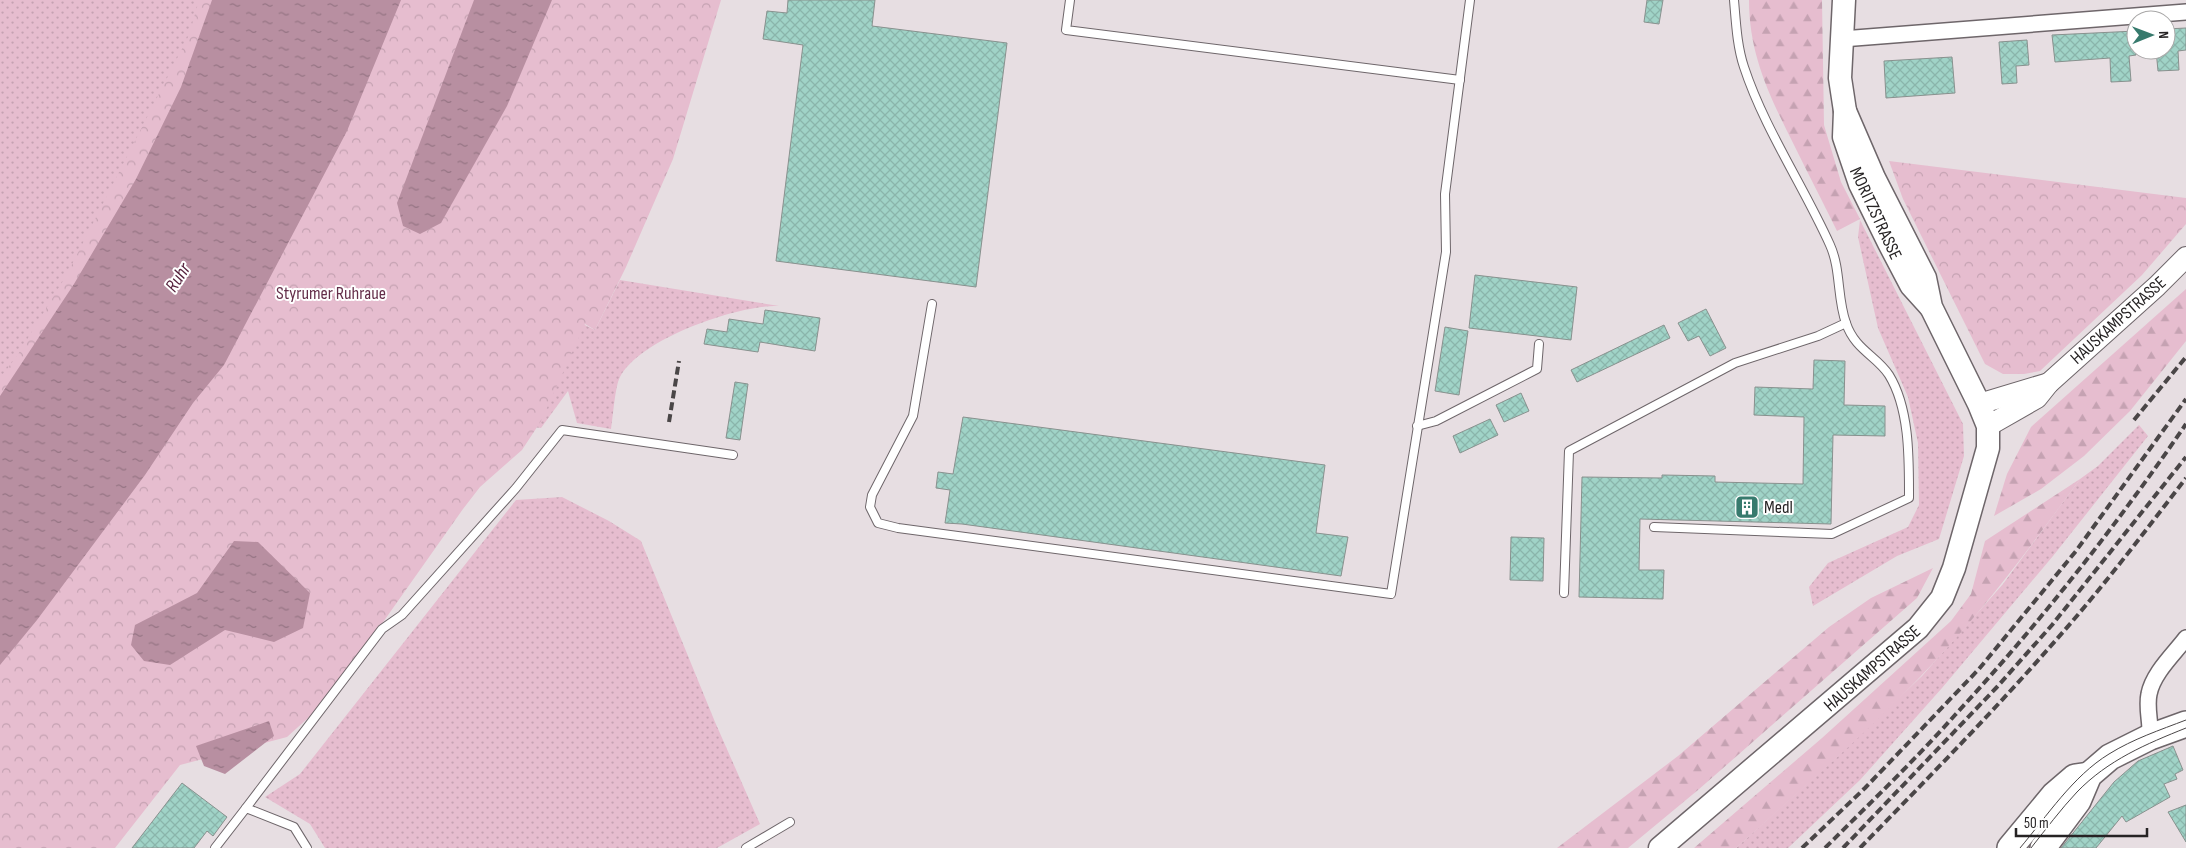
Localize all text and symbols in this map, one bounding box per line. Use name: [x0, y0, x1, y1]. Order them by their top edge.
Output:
north arrow: [2126, 10, 2176, 60]
text: N: [2155, 31, 2172, 39]
street label: MORITZSTRASSE: [1845, 164, 1906, 263]
water label: Ruhr: [161, 259, 196, 297]
street label: HAUSKAMPSTRASSE: [2066, 272, 2170, 369]
park label: Styrumer Ruhraue: [276, 283, 386, 304]
building icon: Medl: [1734, 494, 1760, 520]
place label: Medl: [1764, 497, 1793, 518]
street label: HAUSKAMPSTRASSE: [1820, 621, 1925, 716]
scale bar: [2016, 806, 2147, 838]
text: 50 m: [2024, 814, 2049, 833]

